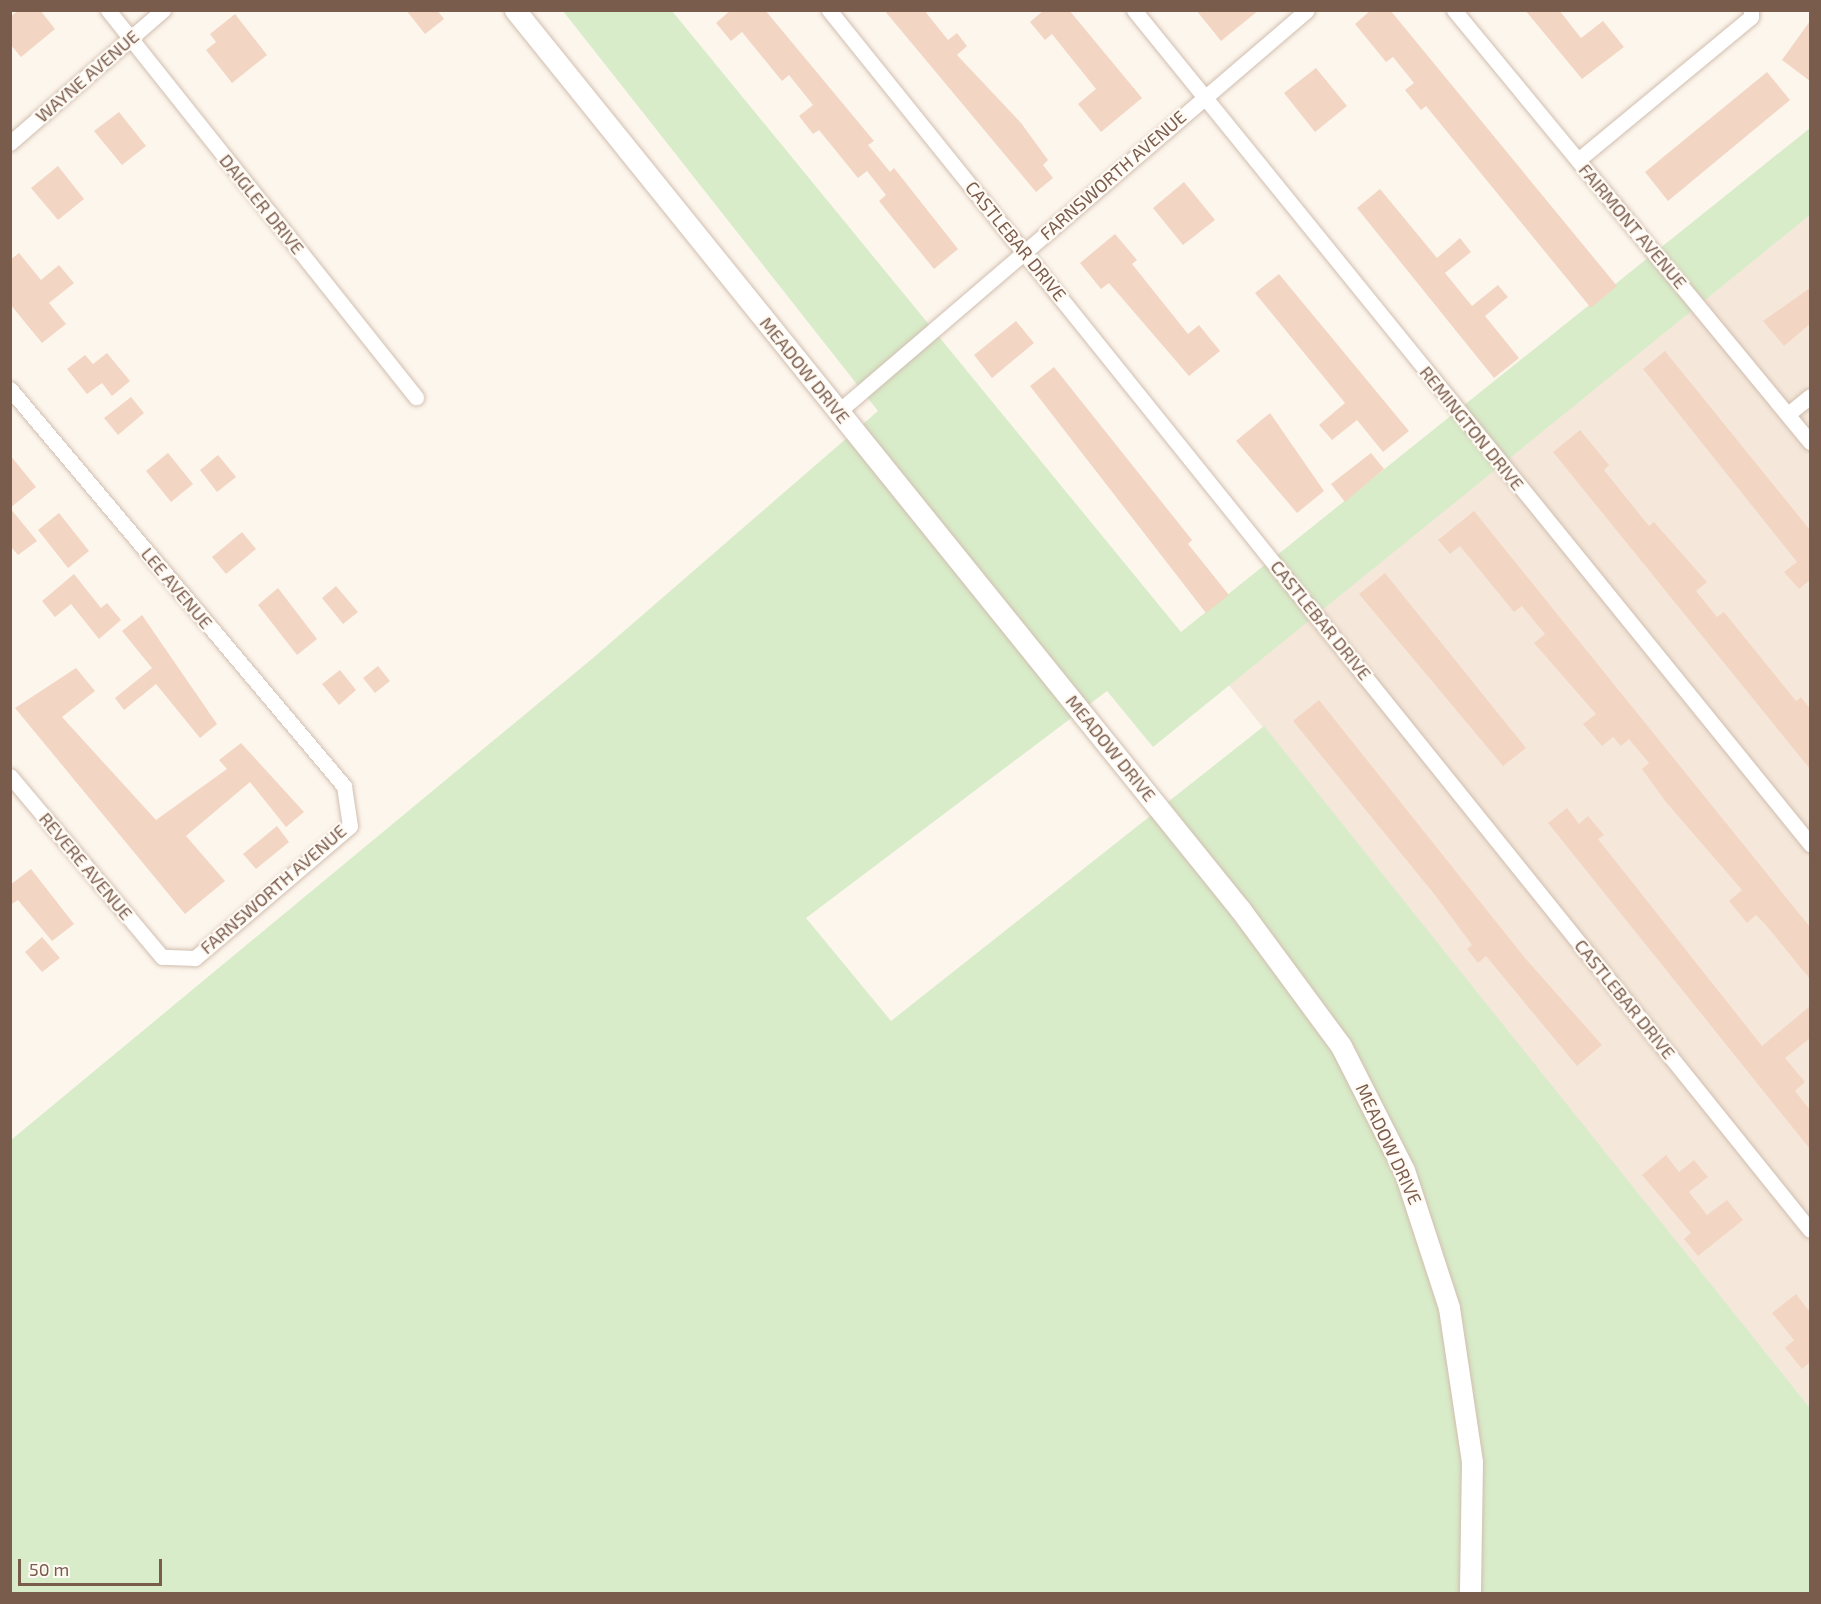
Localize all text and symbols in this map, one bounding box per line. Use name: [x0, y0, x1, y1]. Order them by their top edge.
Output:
street label: WAYNE AVENUE: [31, 25, 143, 127]
street label: FARNSWORTH AVENUE: [1035, 106, 1191, 244]
street label: DAIGLER DRIVE: [215, 150, 309, 258]
street label: FAIRMONT AVENUE: [1574, 159, 1692, 293]
street label: CASTLEBAR DRIVE: [961, 177, 1071, 305]
street label: MEADOW DRIVE: [755, 312, 855, 428]
street label: REMINGTON DRIVE: [1415, 362, 1529, 494]
street label: LEE AVENUE: [137, 543, 217, 633]
street label: CASTLEBAR DRIVE: [1266, 556, 1376, 684]
street label: MEADOW DRIVE: [1061, 690, 1161, 806]
street label: REVERE AVENUE: [35, 808, 137, 924]
street label: FARNSWORTH AVENUE: [195, 820, 351, 958]
street label: CASTLEBAR DRIVE: [1570, 935, 1680, 1063]
street label: MEADOW DRIVE: [1352, 1080, 1426, 1208]
scale bar: [21, 1547, 165, 1585]
text: 50 m: [29, 1558, 69, 1580]

